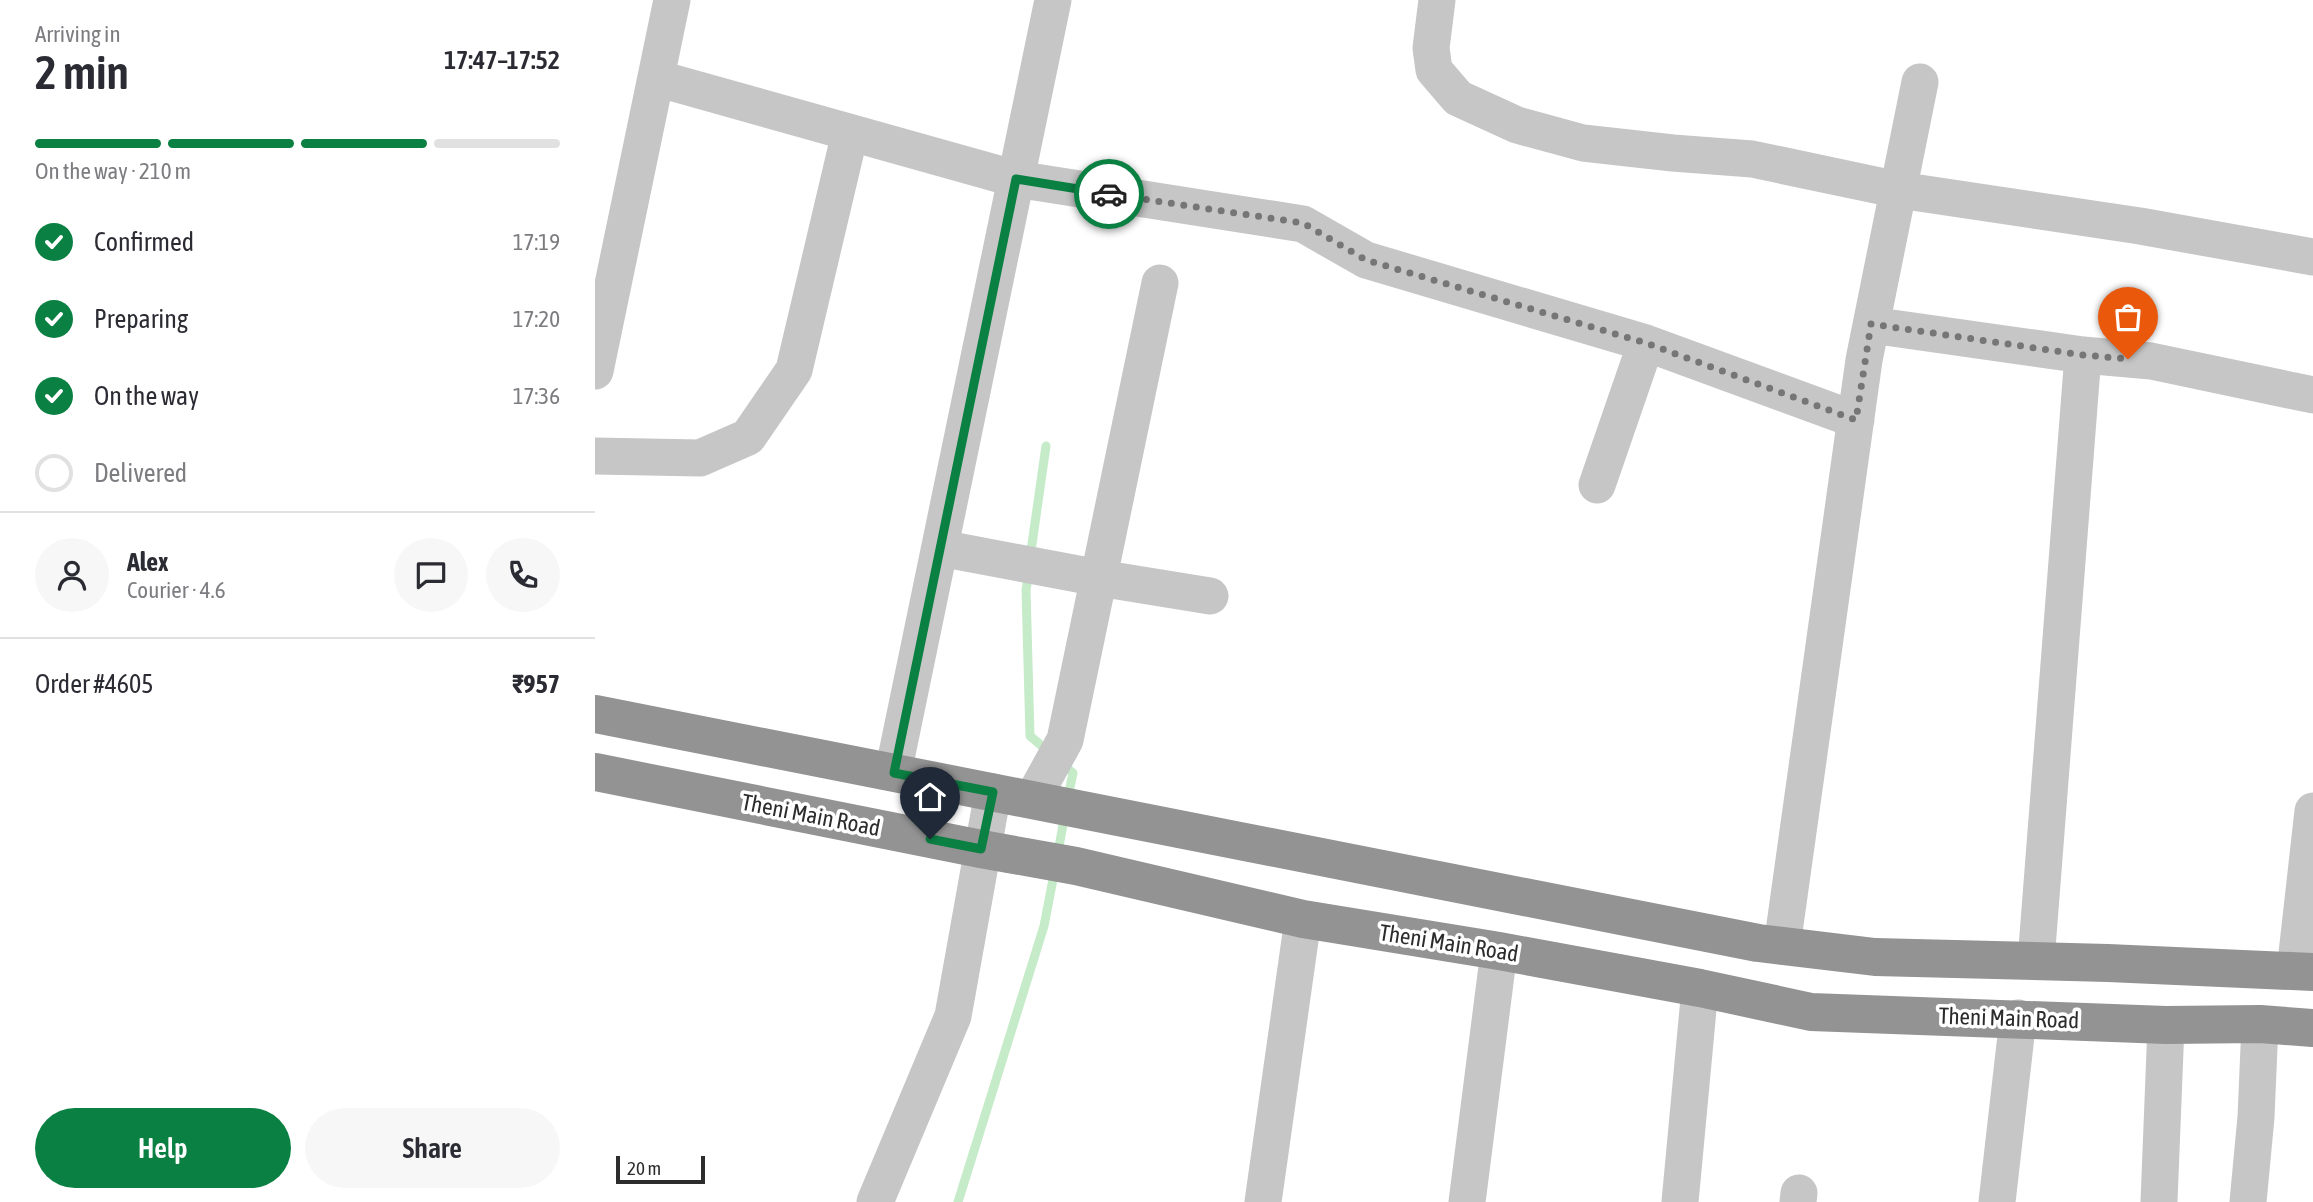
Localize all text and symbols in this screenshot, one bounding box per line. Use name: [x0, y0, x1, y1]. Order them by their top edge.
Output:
text: Arriving in: [35, 21, 121, 47]
text: 17:47–17:52: [444, 45, 560, 75]
text: 2 min: [35, 46, 129, 99]
text: On the way · 210 m: [35, 158, 191, 184]
courier: [1074, 159, 1144, 229]
icon: car: [1090, 175, 1128, 213]
icon: check: [35, 223, 73, 261]
text: Confirmed: [94, 227, 194, 257]
text: 17:19: [513, 229, 560, 255]
pin: [2098, 287, 2158, 359]
icon: bag: [2109, 298, 2147, 336]
icon: check: [35, 300, 73, 338]
text: Preparing: [94, 304, 188, 334]
text: 17:20: [513, 306, 560, 332]
icon: check: [35, 377, 73, 415]
text: On the way: [94, 381, 199, 411]
text: 17:36: [513, 383, 560, 409]
text: Delivered: [94, 458, 187, 488]
button: person: [35, 538, 109, 612]
button: chat: [394, 538, 468, 612]
button: phone: [486, 538, 560, 612]
text: Alex: [127, 547, 168, 577]
text: Courier · 4.6: [127, 577, 226, 603]
text: Order #4605: [35, 669, 154, 699]
text: ₹957: [512, 669, 560, 699]
pin: [900, 767, 960, 839]
icon: home: [911, 778, 949, 816]
street label: Theni Main Road: [740, 789, 882, 841]
street label: Theni Main Road: [1378, 919, 1520, 967]
street label: Theni Main Road: [1938, 1003, 2080, 1033]
button: Help: [35, 1108, 291, 1188]
button: Share: [305, 1108, 560, 1188]
scale bar: [616, 1153, 705, 1185]
text: 20 m: [627, 1157, 661, 1179]

